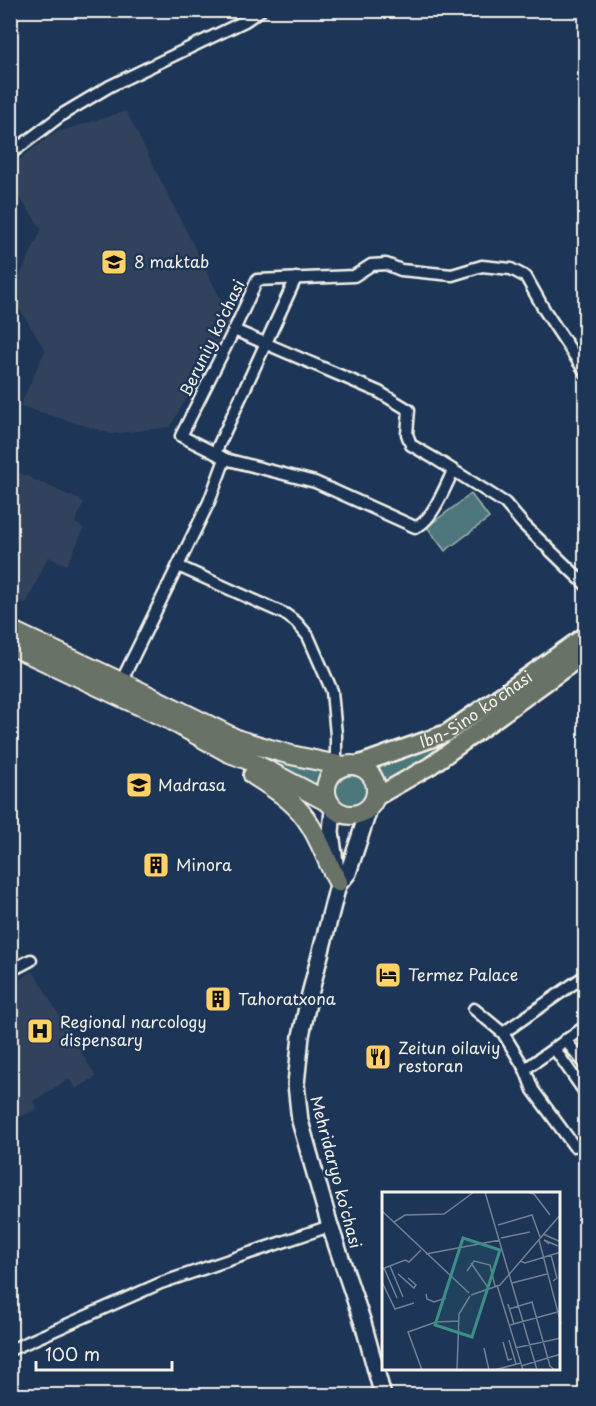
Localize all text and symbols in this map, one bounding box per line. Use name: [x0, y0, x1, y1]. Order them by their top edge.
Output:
school or university icon: 8 maktab: [99, 247, 129, 277]
place label: 8 maktab: [134, 249, 209, 273]
street label: Beruniy ko'chasi: [172, 275, 250, 400]
street label: Ibn-Sino ko'chasi: [416, 664, 537, 753]
school or university icon: Madrasa: [124, 770, 154, 800]
place label: Madrasa: [158, 772, 226, 796]
building icon: Minora: [141, 850, 171, 880]
place label: Minora: [176, 852, 232, 876]
hotel icon: Termez Palace: [373, 960, 403, 990]
place label: Termez Palace: [408, 962, 518, 986]
building icon: Tahoratxona: [203, 984, 233, 1014]
place label: Tahoratxona: [238, 986, 336, 1010]
place label: Regional narcology dispensary: [60, 1009, 206, 1051]
hospital icon: Regional narcology dispensary: [25, 1016, 55, 1046]
place label: Zeitun oilaviy restoran: [398, 1035, 500, 1077]
restaurant icon: Zeitun oilaviy restoran: [363, 1042, 393, 1072]
street label: Мehridaryo ko'chasi: [305, 1093, 369, 1251]
inset map: [382, 1192, 560, 1370]
scale bar: [36, 1334, 172, 1372]
text: 100 m: [45, 1340, 100, 1367]

